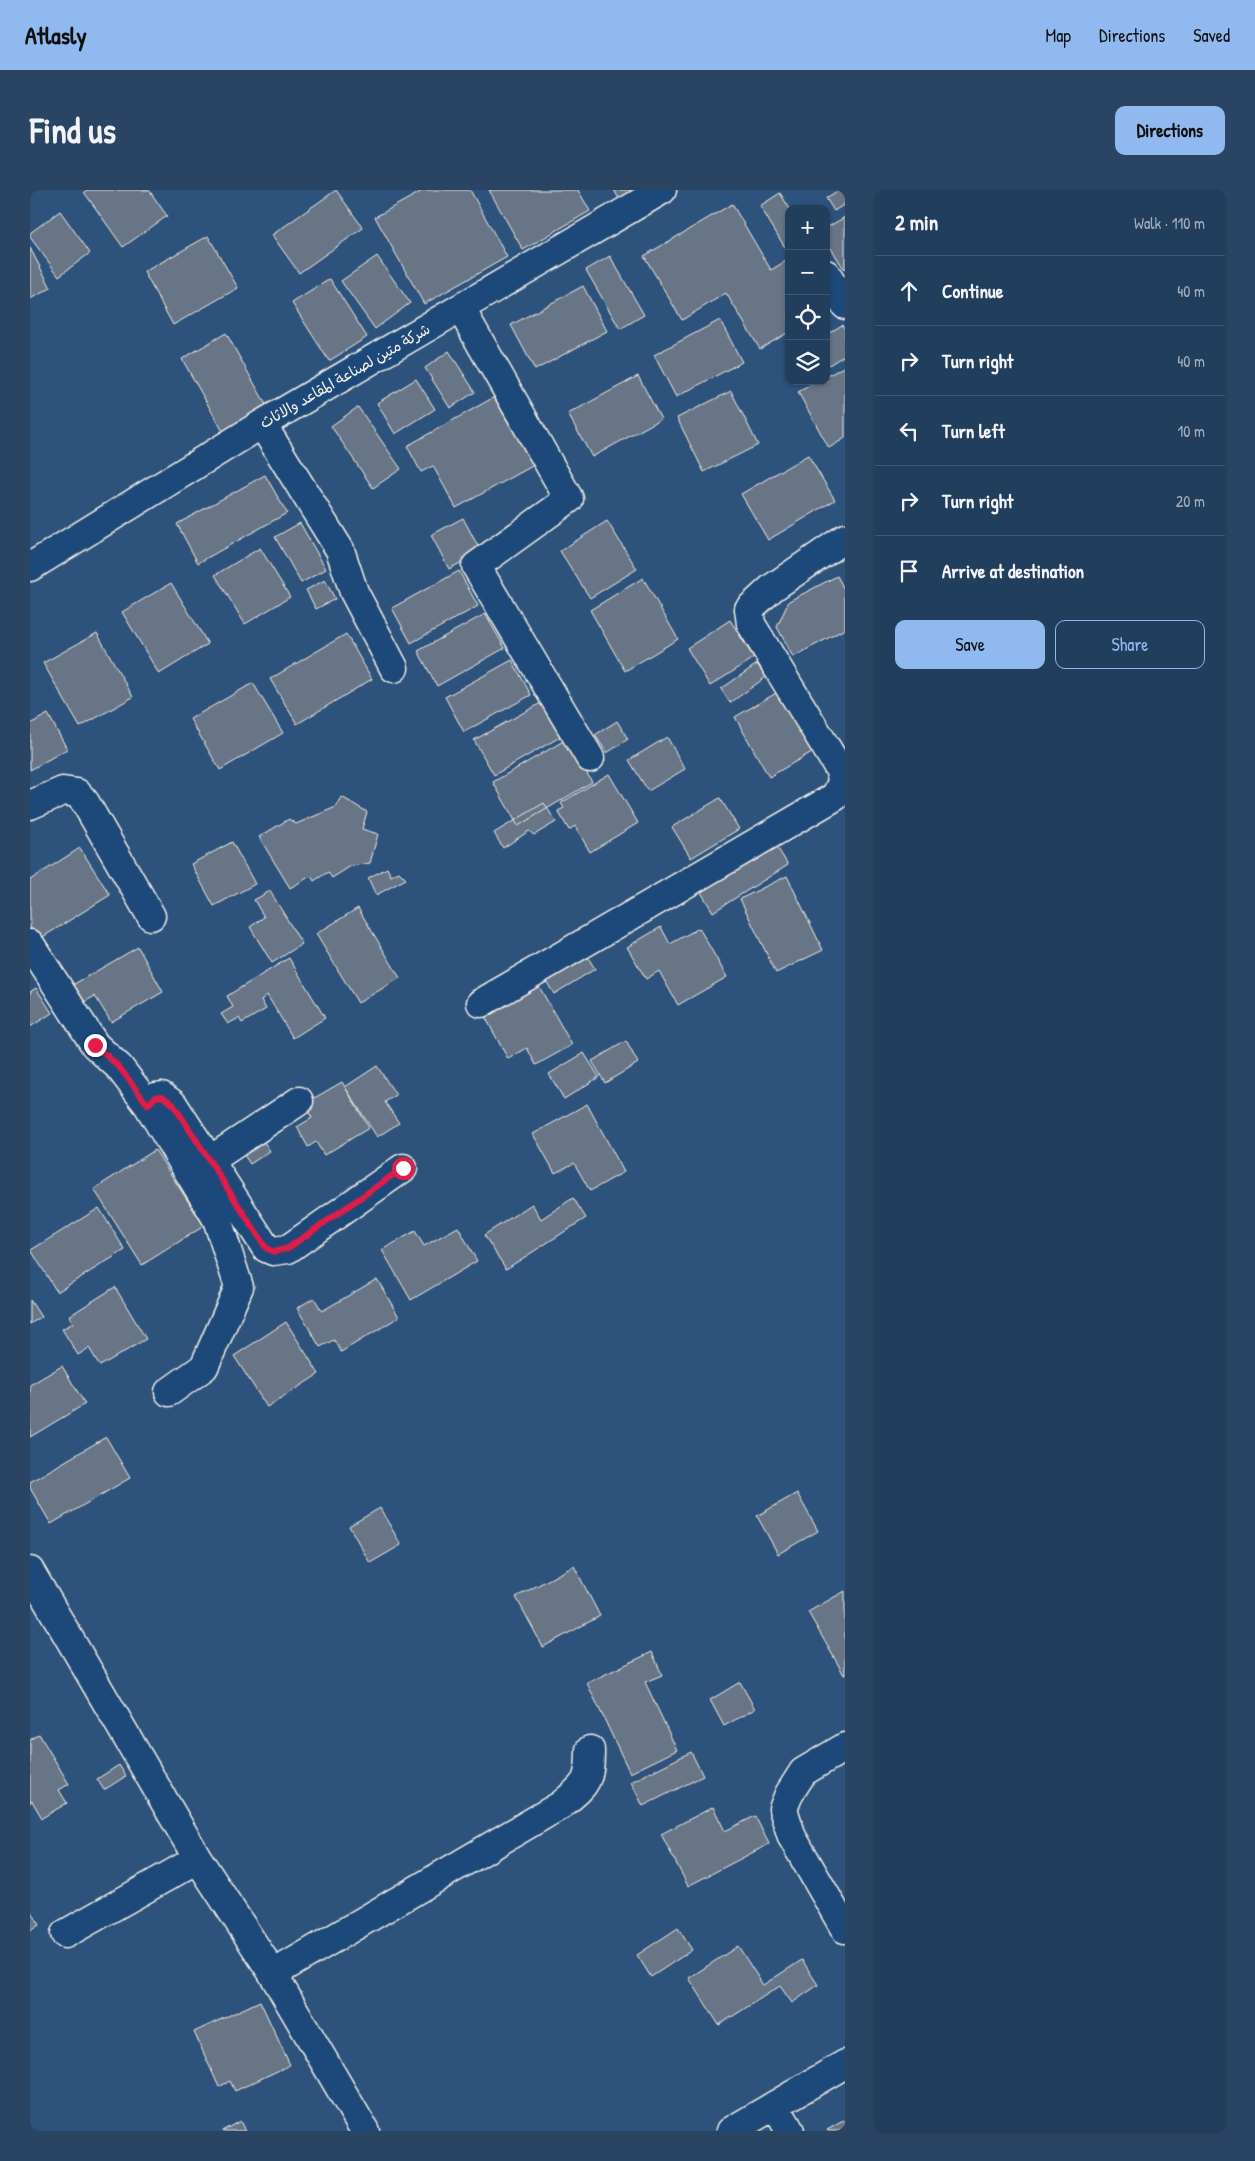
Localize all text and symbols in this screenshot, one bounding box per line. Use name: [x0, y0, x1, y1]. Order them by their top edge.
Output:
text: Atlasly: [25, 19, 87, 51]
text: Map: [1046, 23, 1071, 48]
text: Directions: [1099, 23, 1165, 48]
text: Saved: [1193, 23, 1230, 48]
button: Directions: [1115, 106, 1225, 155]
text: Find us: [30, 107, 116, 154]
map controls: [785, 205, 830, 385]
button: +: [785, 205, 830, 250]
text: 2 min: [895, 208, 938, 237]
text: Walk · 110 m: [1134, 212, 1205, 234]
button: −: [785, 250, 830, 295]
icon: ahead: [895, 277, 923, 305]
text: Continue: [942, 278, 1003, 304]
text: 40 m: [1177, 280, 1205, 302]
button: locate: [785, 295, 830, 340]
street label: شركة متين لصناعة المقاعد والاثاث: [256, 318, 434, 433]
button: layers: [785, 340, 830, 385]
icon: right: [895, 347, 923, 375]
text: Turn right: [942, 348, 1013, 374]
text: 40 m: [1177, 350, 1205, 372]
icon: left: [895, 417, 923, 445]
text: Turn left: [942, 418, 1005, 444]
text: 10 m: [1177, 420, 1205, 442]
icon: right: [895, 487, 923, 515]
text: Turn right: [942, 488, 1013, 514]
text: 20 m: [1176, 490, 1205, 512]
icon: arrive: [895, 557, 923, 585]
text: Arrive at destination: [942, 558, 1084, 584]
button: Save: [895, 620, 1045, 669]
button: Share: [1055, 620, 1205, 669]
route end: [84, 1034, 107, 1057]
route start: [392, 1157, 415, 1180]

